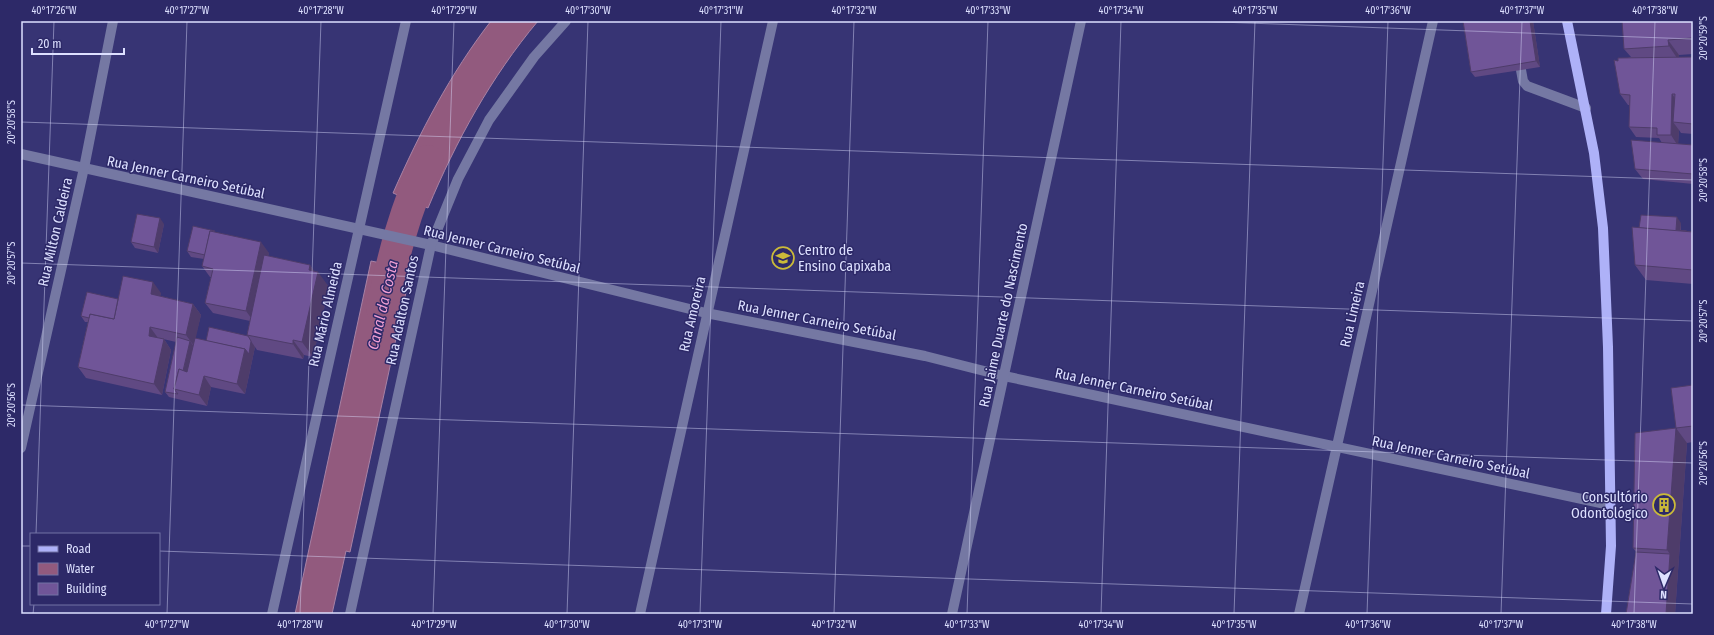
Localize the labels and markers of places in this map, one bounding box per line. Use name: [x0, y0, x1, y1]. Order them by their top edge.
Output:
place label: Centro de Ensino Capixaba: [798, 242, 891, 275]
school or university icon: Centro de Ensino Capixaba: [770, 245, 796, 271]
place label: Consultório Odontológico: [1571, 489, 1648, 522]
building icon: Consultório Odontológico: [1651, 492, 1677, 518]

